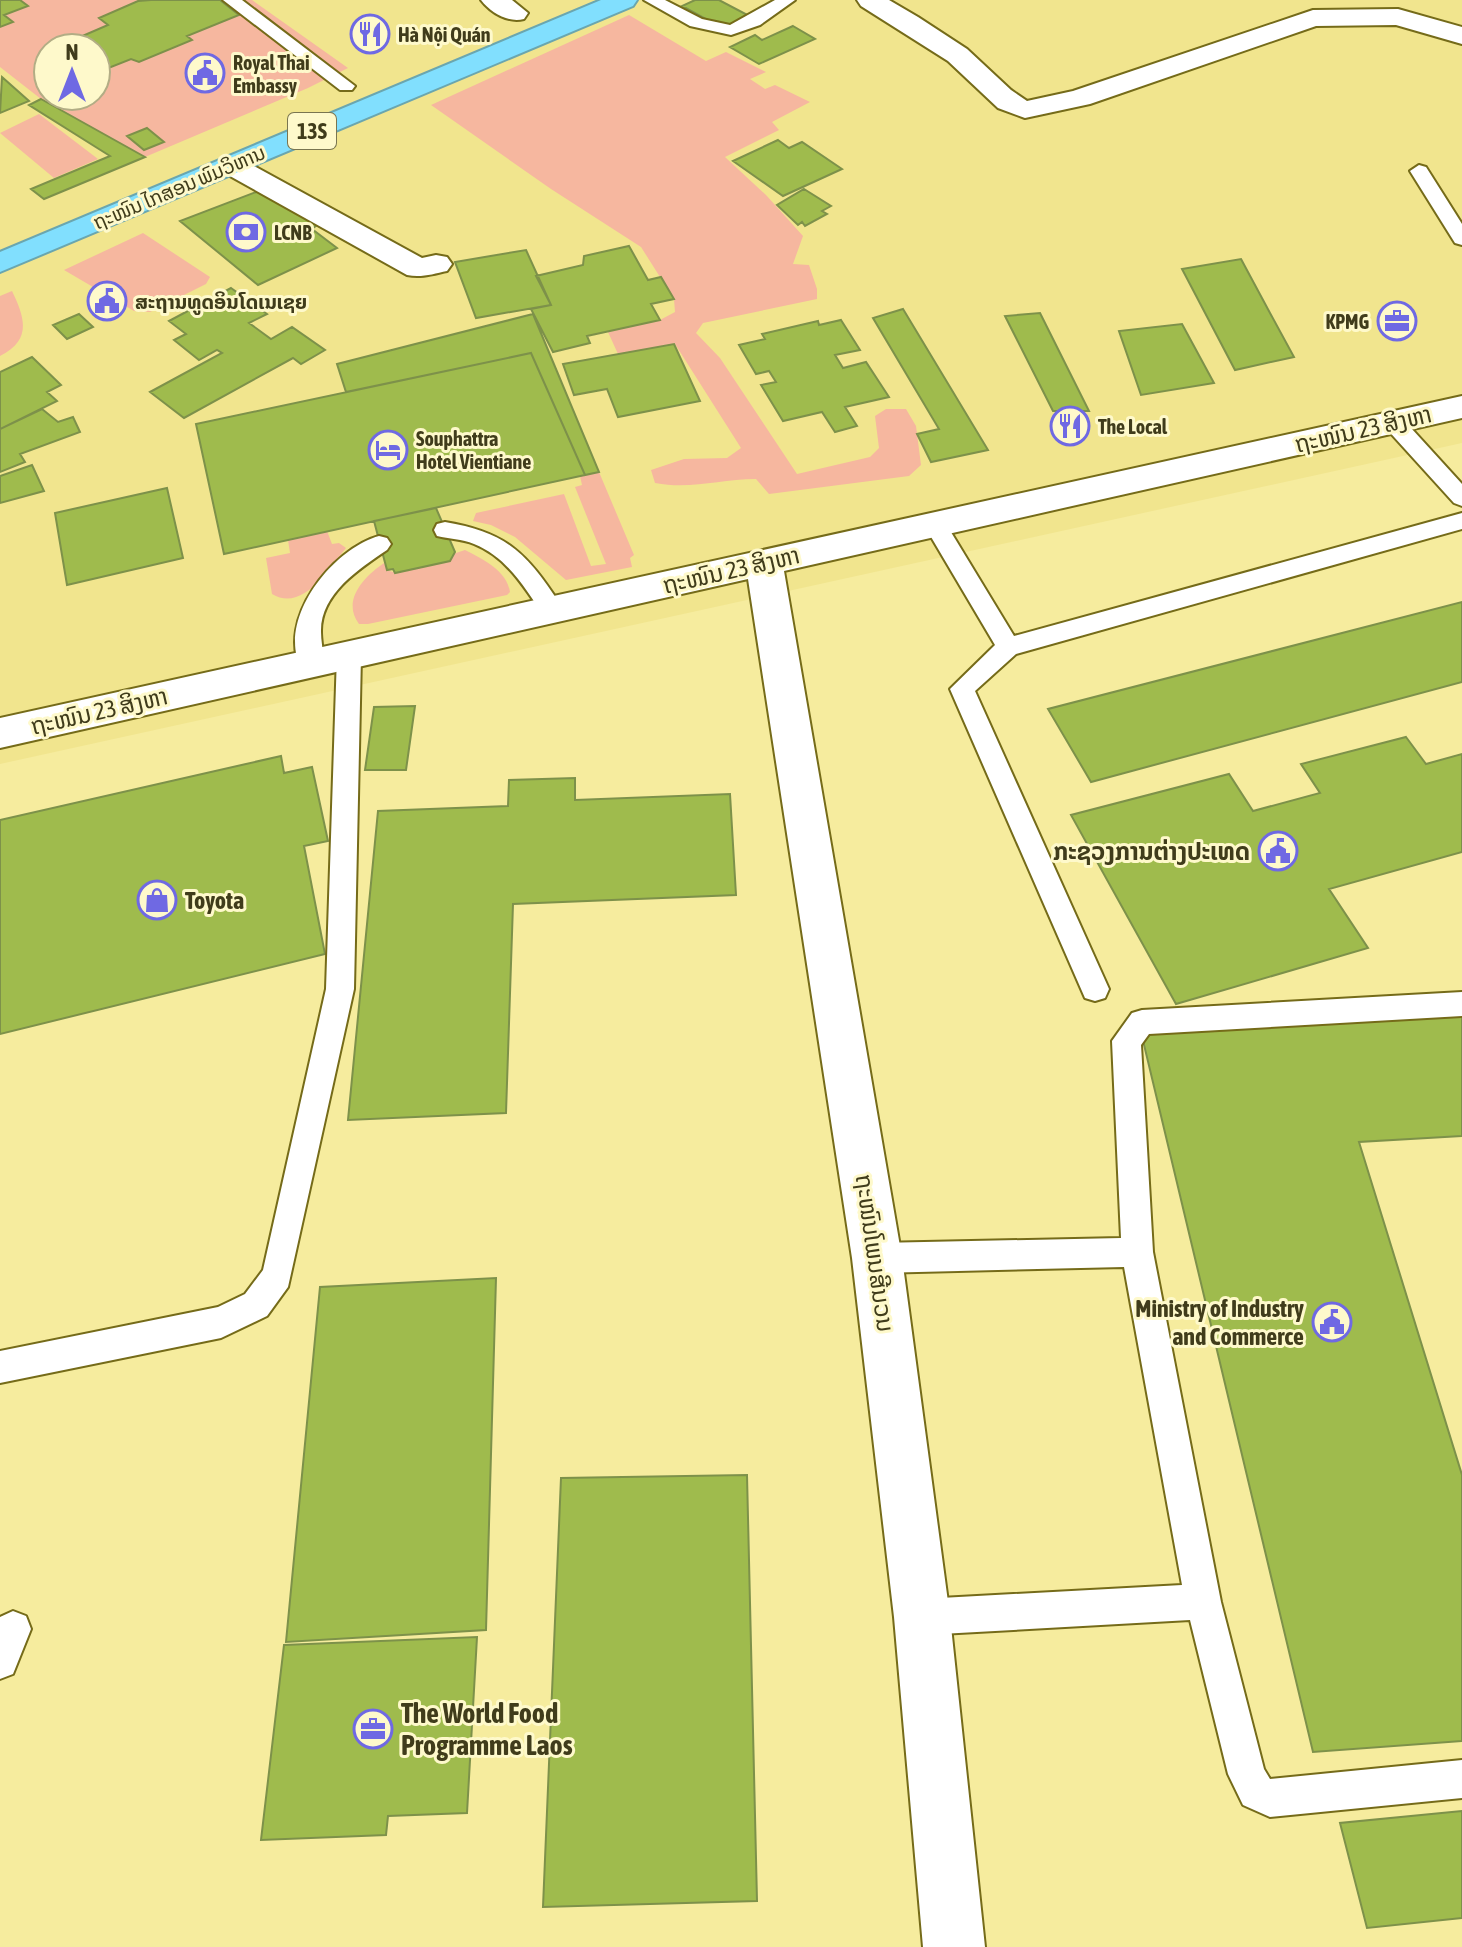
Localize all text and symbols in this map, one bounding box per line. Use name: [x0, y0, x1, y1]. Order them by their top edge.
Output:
restaurant icon: Hà Nội Quán: [349, 13, 391, 55]
place label: Hà Nội Quán: [398, 23, 491, 46]
north arrow: [32, 32, 112, 112]
text: N: [66, 39, 78, 65]
place label: Royal Thai Embassy: [233, 51, 310, 97]
public building icon: Royal Thai Embassy: [184, 52, 226, 94]
road number: 13S: [288, 113, 336, 149]
street label: ຖະໜົນ ໄກສອນ ພົມວິຫານ: [89, 140, 269, 234]
bank icon: LCNB: [225, 211, 267, 253]
place label: LCNB: [274, 221, 312, 244]
public building icon: ສະຖານທູດອິນໂດເນເຊຍ: [86, 280, 128, 322]
place label: ສະຖານທູດອິນໂດເນເຊຍ: [135, 290, 307, 315]
office icon: KPMG: [1376, 300, 1418, 342]
place label: KPMG: [1325, 310, 1369, 333]
street label: ຖະໜົນ 23 ສິງຫາ: [1292, 400, 1434, 458]
restaurant icon: The Local: [1049, 405, 1091, 447]
place label: The Local: [1098, 415, 1168, 438]
place label: Souphattra Hotel Vientiane: [416, 427, 531, 473]
hotel icon: Souphattra Hotel Vientiane: [367, 429, 409, 471]
street label: ຖະໜົນ 23 ສິງຫາ: [660, 541, 802, 599]
street label: ຖະໜົນ 23 ສິງຫາ: [28, 682, 170, 740]
public building icon: ກະຊວງການຕ່າງປະເທດ: [1257, 830, 1299, 872]
place label: ກະຊວງການຕ່າງປະເທດ: [1053, 838, 1250, 865]
shop icon: Toyota: [136, 879, 178, 921]
place label: Toyota: [185, 887, 244, 914]
street label: ຖະໜົນໂພນສີນວນ: [851, 1172, 899, 1334]
place label: Ministry of Industry and Commerce: [1135, 1295, 1304, 1350]
public building icon: Ministry of Industry and Commerce: [1311, 1301, 1353, 1343]
place label: The World Food Programme Laos: [401, 1697, 573, 1761]
office icon: The World Food Programme Laos: [352, 1708, 394, 1750]

